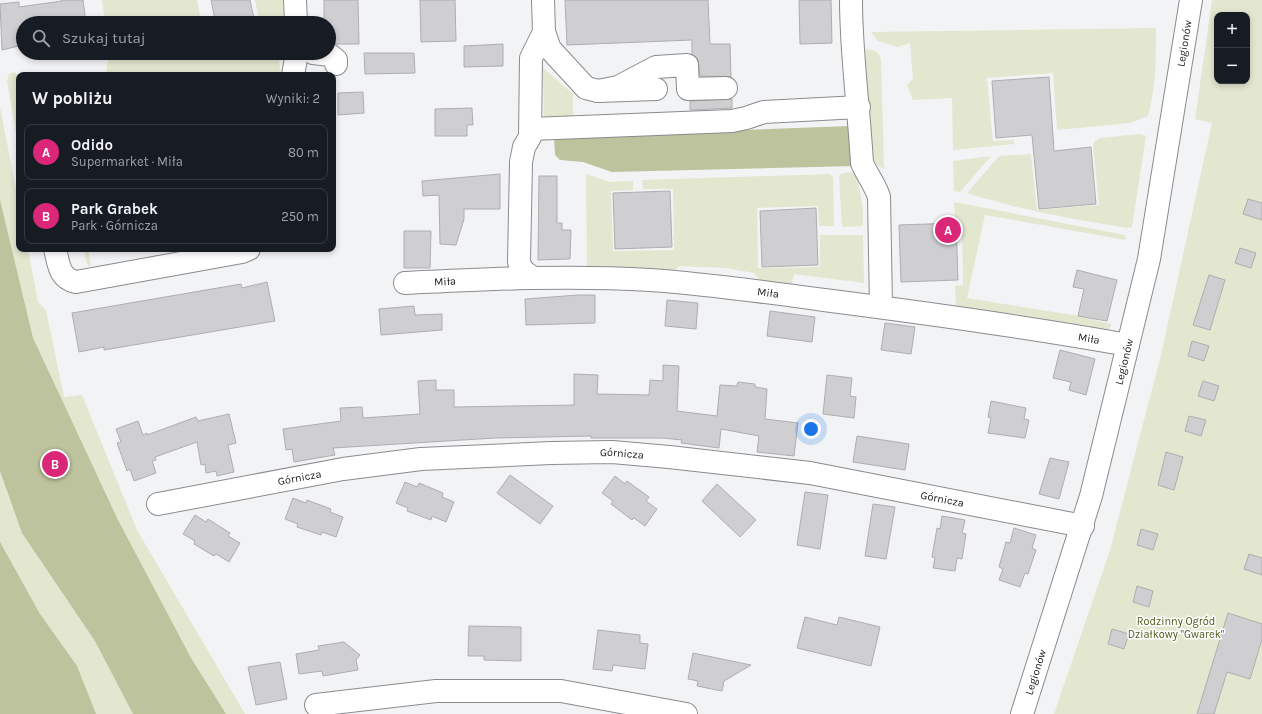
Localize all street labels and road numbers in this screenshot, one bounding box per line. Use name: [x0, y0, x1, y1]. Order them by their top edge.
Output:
street label: Legionów: [1174, 19, 1194, 68]
street label: Miła: [434, 274, 456, 288]
street label: Miła: [757, 285, 780, 300]
street label: Miła: [1077, 330, 1101, 346]
street label: Legionów: [1112, 337, 1136, 386]
street label: Górnicza: [600, 445, 644, 461]
street label: Górnicza: [277, 467, 322, 488]
street label: Górnicza: [920, 488, 965, 509]
street label: Legionów: [1022, 648, 1049, 696]

